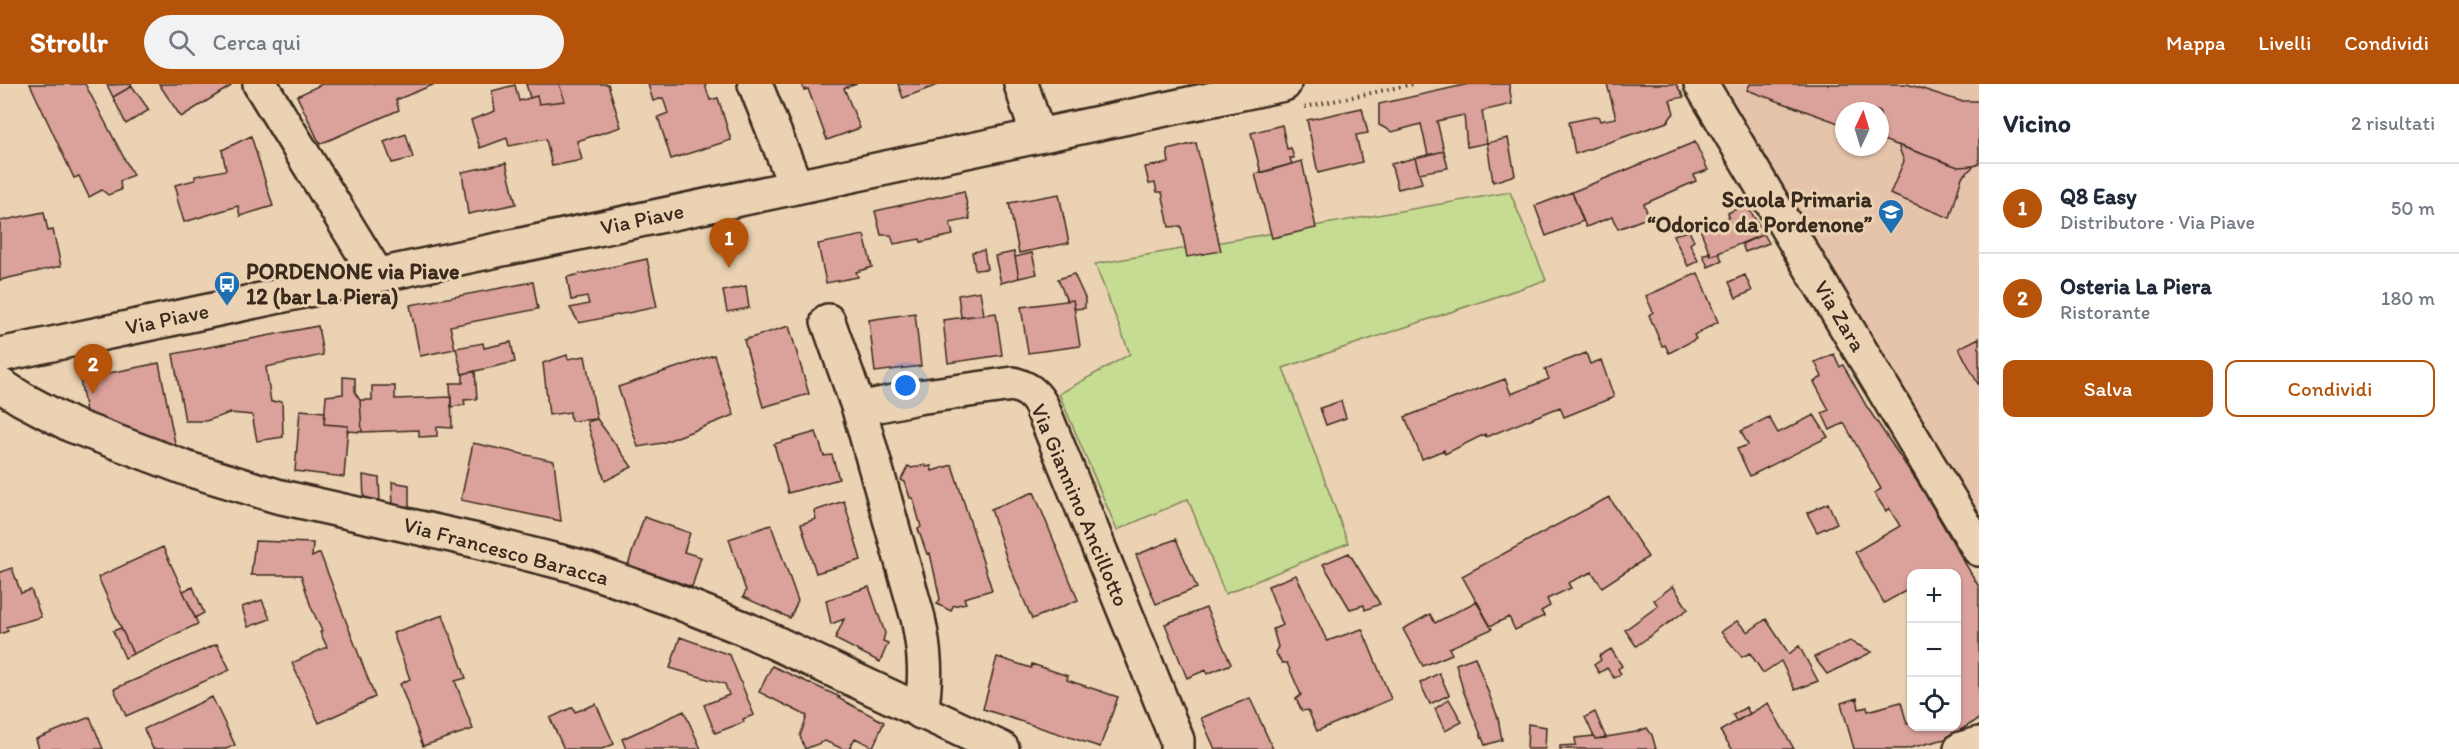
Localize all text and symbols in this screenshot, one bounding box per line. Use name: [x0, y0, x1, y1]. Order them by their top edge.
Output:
search box: [144, 15, 564, 69]
text: Strollr: [30, 25, 108, 59]
icon: search: [165, 26, 198, 59]
text: Cerca qui: [213, 29, 301, 56]
text: Mappa: [2166, 30, 2225, 55]
text: Livelli: [2258, 30, 2311, 55]
text: Condividi: [2344, 30, 2429, 55]
north arrow: [1835, 102, 1889, 156]
text: Vicino: [2003, 107, 2071, 139]
text: 2 risultati: [2351, 111, 2435, 135]
text: Q8 Easy: [2060, 183, 2137, 210]
place label: Scuola Primaria “Odorico da Pordenone”: [1647, 186, 1873, 238]
text: 1: [2018, 196, 2027, 220]
text: 50 m: [2391, 196, 2435, 220]
street label: Via Piave: [598, 197, 686, 241]
school or university icon: Scuola Primaria “Odorico da Pordenone”: [1876, 197, 1906, 235]
text: Distributore · Via Piave: [2060, 210, 2255, 234]
pin: 1: [710, 218, 748, 268]
place label: PORDENONE via Piave 12 (bar La Piera): [246, 258, 459, 310]
bus stop icon: PORDENONE via Piave 12 (bar La Piera): [212, 269, 242, 307]
text: Osteria La Piera: [2060, 273, 2212, 300]
street label: Via Zara: [1808, 275, 1872, 357]
text: 2: [2017, 286, 2028, 310]
text: 180 m: [2381, 286, 2435, 310]
street label: Via Piave: [123, 297, 211, 341]
text: Ristorante: [2060, 300, 2150, 324]
pin: 2: [74, 344, 112, 394]
button: Salva: [2003, 360, 2213, 417]
button: Condividi: [2225, 360, 2435, 417]
your location: [891, 371, 920, 400]
street label: Via Giannino Ancillotto: [1025, 400, 1135, 610]
street label: Via Francesco Baracca: [400, 511, 612, 591]
map controls: [1907, 569, 1961, 731]
button: +: [1907, 569, 1961, 623]
button: −: [1907, 623, 1961, 677]
button: locate: [1907, 677, 1961, 731]

